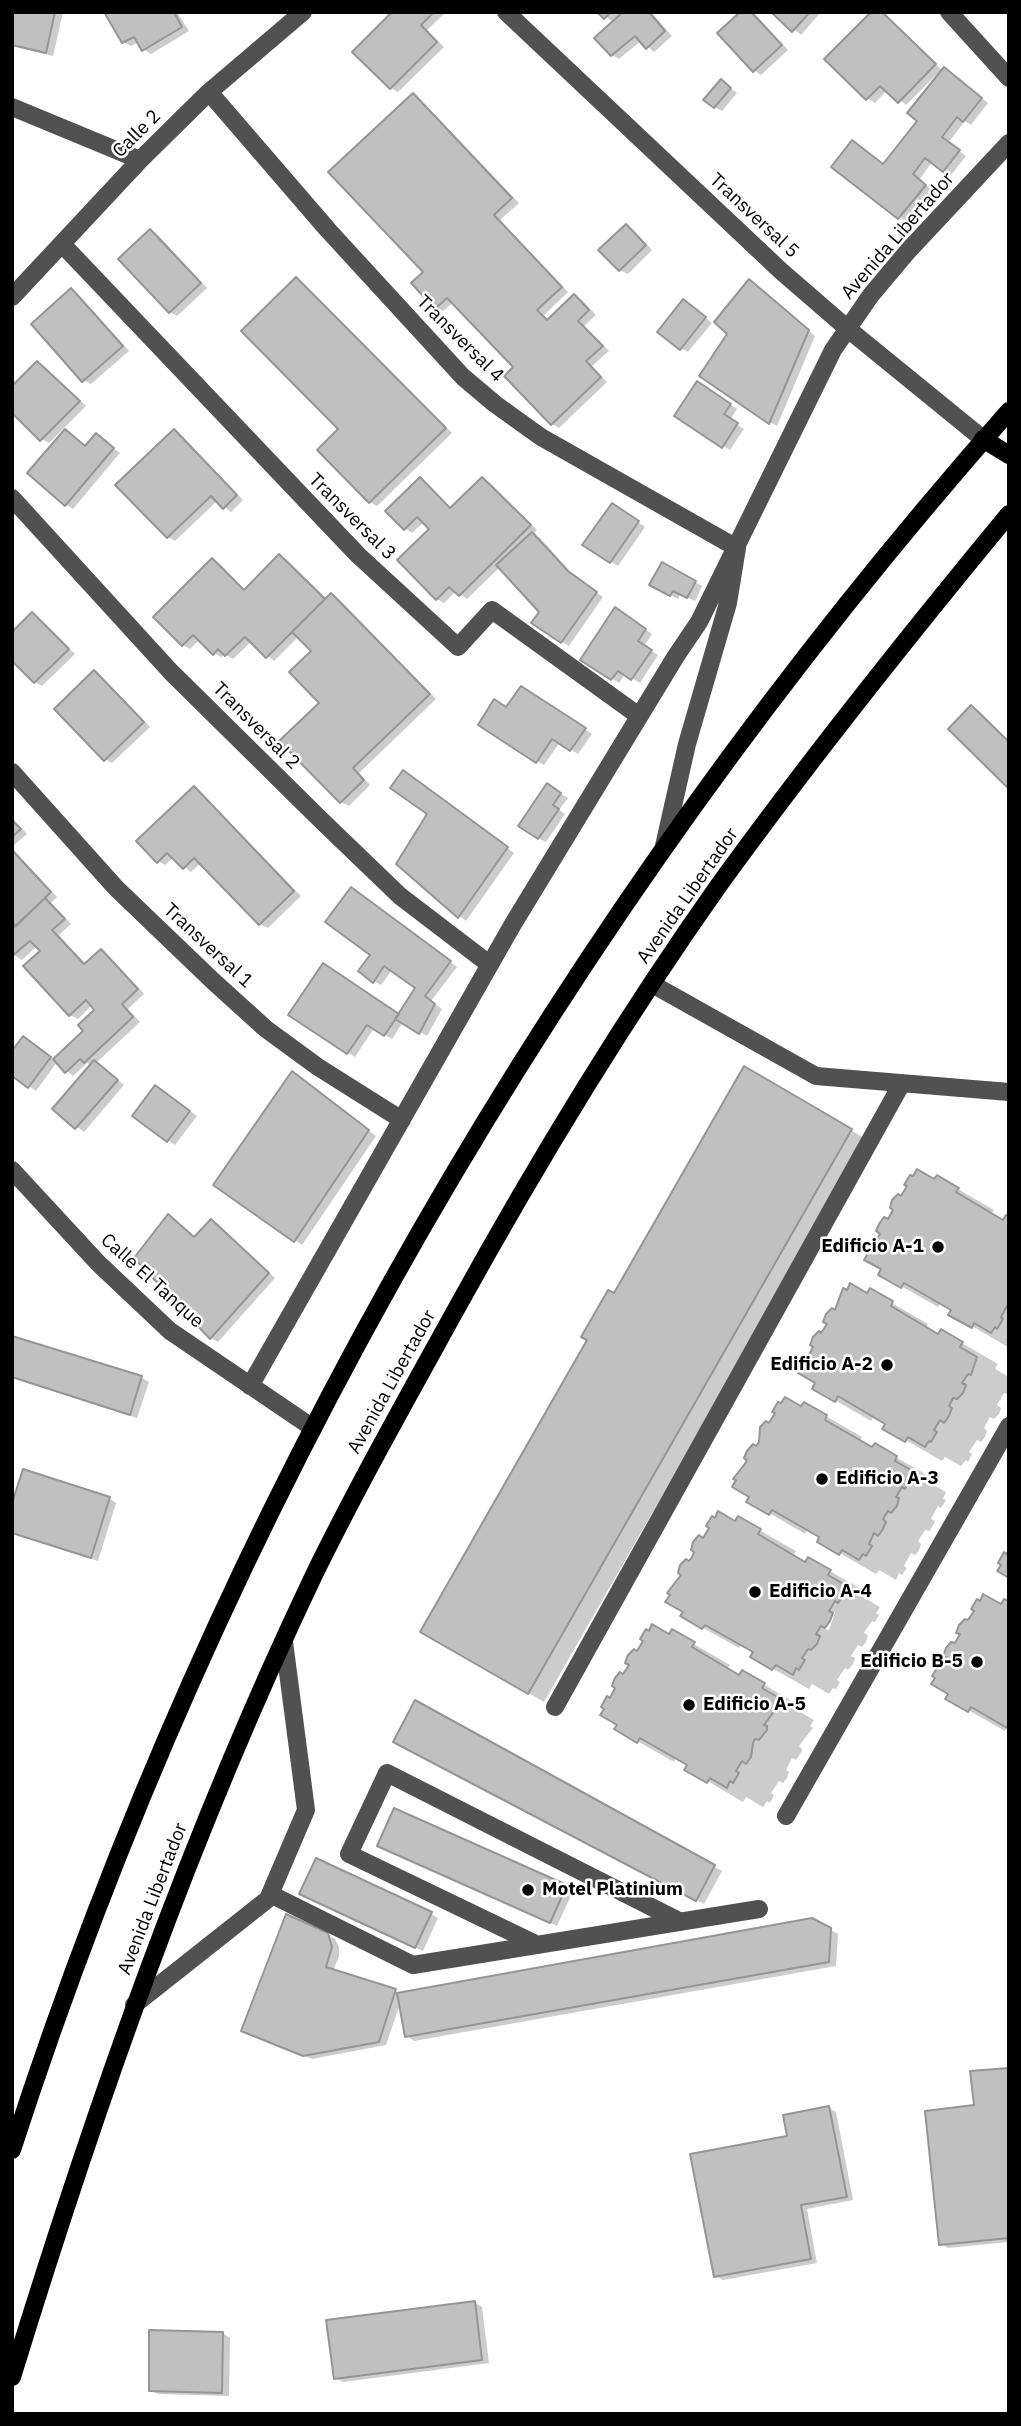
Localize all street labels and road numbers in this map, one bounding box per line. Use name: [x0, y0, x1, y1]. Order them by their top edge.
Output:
street label: Calle 2: [108, 105, 166, 163]
street label: Avenida Libertador: [837, 168, 959, 304]
street label: Transversal 5: [705, 169, 803, 263]
street label: Transversal 4: [412, 291, 508, 387]
street label: Transversal 3: [304, 469, 400, 565]
street label: Transversal 2: [208, 678, 304, 774]
street label: Avenida Libertador: [633, 824, 743, 968]
street label: Transversal 1: [159, 899, 257, 993]
street label: Calle El Tanque: [96, 1229, 208, 1333]
street label: Avenida Libertador: [343, 1306, 441, 1458]
street label: Avenida Libertador: [114, 1820, 192, 1978]

